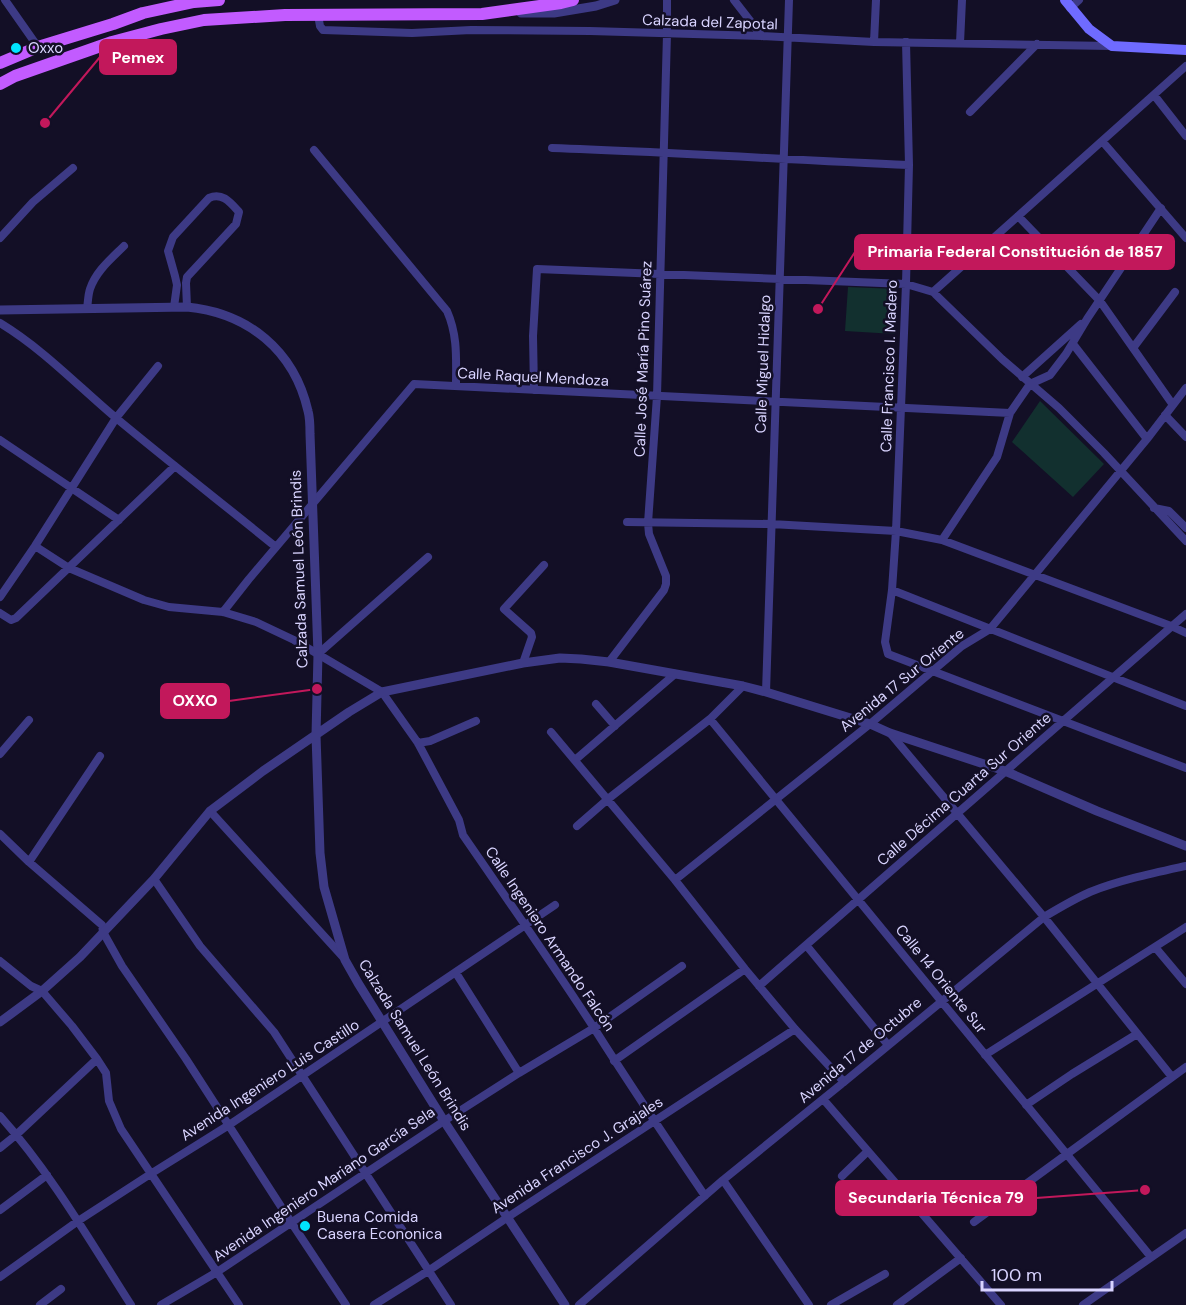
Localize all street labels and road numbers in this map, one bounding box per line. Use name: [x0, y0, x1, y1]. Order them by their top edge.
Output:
street label: Calzada del Zapotal: [642, 10, 778, 34]
street label: Calle José María Pino Suárez: [630, 260, 656, 457]
street label: Calle Francisco I. Madero: [876, 279, 902, 453]
street label: Calle Miguel Hidalgo: [751, 294, 775, 434]
street label: Calle Raquel Mendoza: [457, 363, 609, 391]
street label: Calzada Samuel León Brindis: [286, 469, 312, 669]
street label: Avenida 17 Sur Oriente: [836, 624, 968, 736]
street label: Calle Décima Cuarta Sur Oriente: [873, 708, 1055, 870]
street label: Calle Ingeniero Armando Falcón: [481, 843, 619, 1035]
street label: Calle 14 Oriente Sur: [891, 920, 991, 1038]
street label: Calzada Samuel León Brindis: [354, 956, 476, 1134]
street label: Avenida 17 de Octubre: [794, 992, 926, 1108]
street label: Avenida Ingeniero Luis Castillo: [177, 1015, 363, 1145]
street label: Avenida Francisco J. Grajales: [487, 1092, 667, 1218]
street label: Avenida Ingeniero Mariano García Sela: [209, 1102, 439, 1266]

